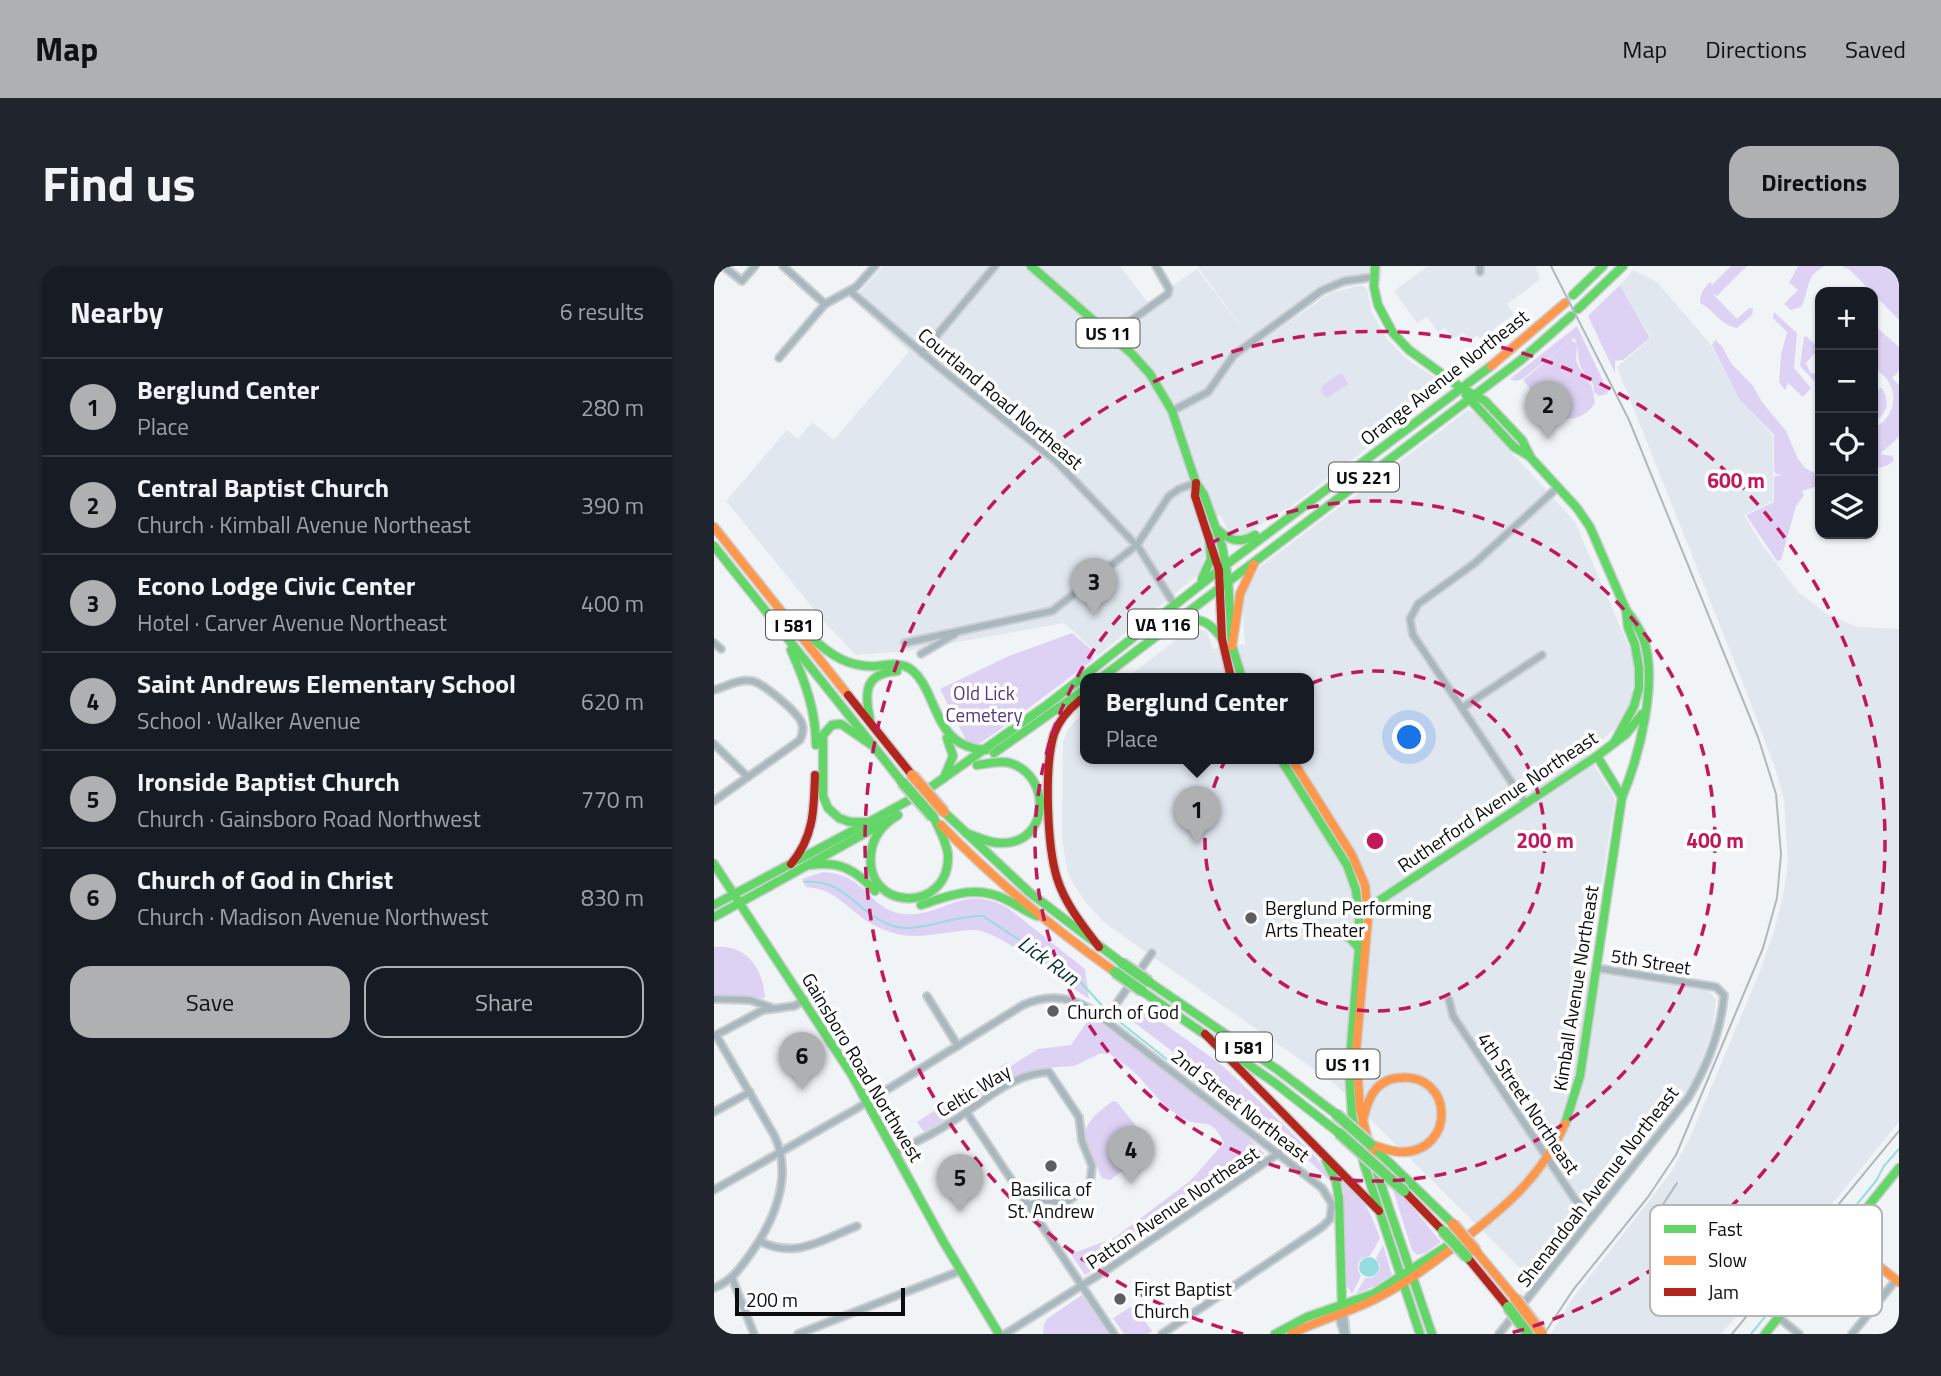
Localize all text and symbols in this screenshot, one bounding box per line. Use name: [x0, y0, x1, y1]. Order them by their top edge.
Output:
text: Map: [35, 24, 98, 74]
text: Map: [1622, 31, 1667, 67]
text: Directions: [1705, 31, 1807, 67]
text: Saved: [1845, 31, 1906, 67]
text: Find us: [42, 145, 196, 220]
button: Directions: [1729, 146, 1899, 218]
map controls: [1815, 287, 1878, 539]
button: +: [1815, 287, 1878, 350]
text: Nearby: [70, 289, 163, 335]
text: 6 results: [560, 294, 644, 329]
street label: Orange Avenue Northeast: [1354, 302, 1535, 452]
road number: US 11: [1076, 318, 1140, 348]
street label: Courtland Road Northeast: [912, 320, 1090, 476]
button: −: [1815, 350, 1878, 413]
text: Berglund Center: [137, 370, 319, 409]
pin: 2: [1525, 381, 1571, 439]
text: 1: [87, 390, 99, 425]
text: 280 m: [581, 390, 644, 425]
text: Place: [137, 409, 189, 444]
button: locate: [1815, 413, 1878, 476]
road number: US 221: [1329, 462, 1399, 492]
text: 600 m: [1707, 464, 1765, 496]
text: Central Baptist Church: [137, 468, 389, 507]
button: layers: [1815, 476, 1878, 539]
text: 2: [87, 488, 99, 523]
text: 390 m: [581, 488, 644, 523]
text: Church · Kimball Avenue Northeast: [137, 507, 471, 542]
pin: 3: [1071, 558, 1117, 616]
text: Econo Lodge Civic Center: [137, 566, 416, 605]
text: 3: [87, 586, 99, 621]
text: 400 m: [581, 586, 644, 621]
text: Hotel · Carver Avenue Northeast: [137, 605, 447, 640]
road number: I 581: [766, 610, 822, 640]
road number: VA 116: [1128, 610, 1198, 638]
text: Saint Andrews Elementary School: [137, 664, 516, 703]
popup: [1080, 673, 1314, 764]
park label: Old Lick Cemetery: [945, 678, 1023, 729]
text: Berglund Center: [1106, 682, 1288, 721]
text: 4: [87, 684, 99, 719]
text: 620 m: [581, 684, 644, 719]
text: School · Walker Avenue: [137, 703, 361, 738]
your location: [1392, 720, 1426, 754]
text: Place: [1106, 721, 1158, 756]
street label: Rutherford Avenue Northeast: [1391, 723, 1603, 879]
text: Ironside Baptist Church: [137, 762, 400, 801]
text: 5: [87, 782, 99, 817]
text: 770 m: [581, 782, 644, 817]
pin: 1: [1174, 786, 1220, 844]
text: Church · Gainsboro Road Northwest: [137, 801, 481, 836]
text: 200 m: [1516, 824, 1574, 856]
text: 400 m: [1686, 824, 1744, 856]
centre of rings: [1363, 829, 1387, 853]
text: Church of God in Christ: [137, 860, 393, 899]
text: 6: [87, 880, 99, 915]
text: 830 m: [581, 880, 644, 915]
street label: Kimball Avenue Northeast: [1544, 883, 1606, 1093]
place label: Berglund Performing Arts Theater: [1265, 893, 1432, 944]
text: Church · Madison Avenue Northwest: [137, 899, 488, 934]
marker: Berglund Performing Arts Theater: [1243, 910, 1259, 926]
water label: Lick Run: [1012, 927, 1087, 993]
street label: 5th Street: [1609, 940, 1693, 982]
button: Save: [70, 966, 350, 1038]
button: Share: [364, 966, 644, 1038]
street label: Gainsboro Road Northwest: [795, 967, 931, 1167]
place label: Church of God: [1067, 997, 1179, 1026]
marker: Church of God: [1045, 1003, 1061, 1019]
street label: 4th Street Northeast: [1471, 1026, 1588, 1180]
pin: 6: [779, 1032, 825, 1090]
road number: I 581: [1216, 1032, 1272, 1062]
street label: 2nd Street Northeast: [1165, 1042, 1317, 1169]
road number: US 11: [1316, 1050, 1380, 1078]
street label: Celtic Way: [930, 1056, 1016, 1124]
street label: Shenandoah Avenue Northeast: [1509, 1079, 1685, 1293]
pin: 4: [1108, 1126, 1154, 1184]
street label: Patton Avenue Northeast: [1080, 1138, 1264, 1276]
pin: 5: [937, 1154, 983, 1212]
marker: Basilica of St. Andrew: [1043, 1158, 1059, 1174]
place label: Basilica of St. Andrew: [1007, 1174, 1095, 1225]
legend: [1650, 1205, 1882, 1316]
text: Fast: [1708, 1214, 1743, 1243]
text: Slow: [1708, 1245, 1747, 1274]
place label: First Baptist Church: [1134, 1274, 1232, 1325]
text: Jam: [1708, 1277, 1739, 1306]
scale bar: [735, 1285, 905, 1317]
text: 200 m: [746, 1285, 798, 1314]
marker: First Baptist Church: [1112, 1291, 1128, 1307]

